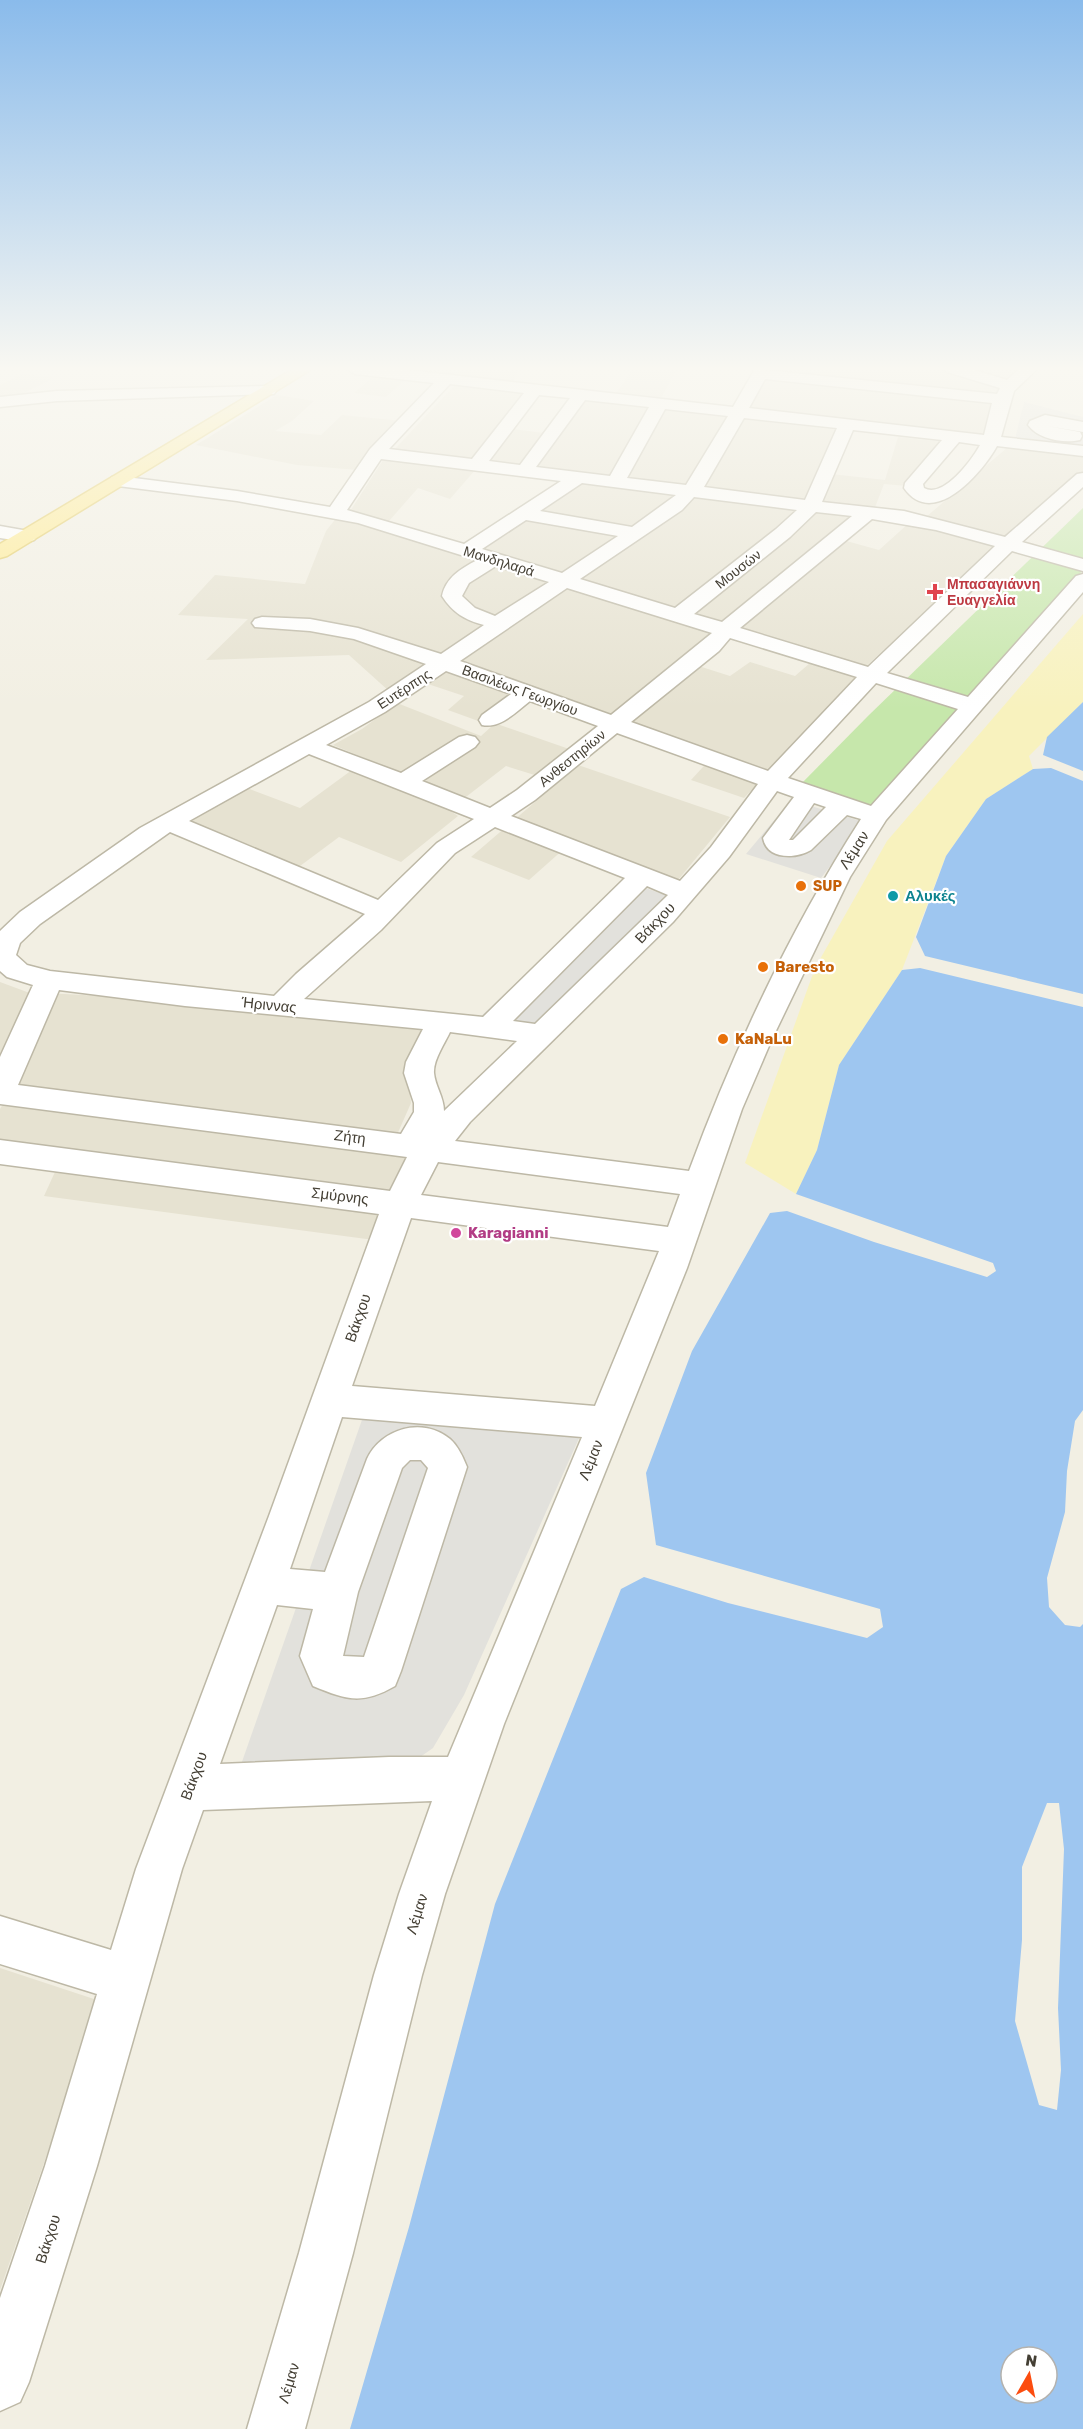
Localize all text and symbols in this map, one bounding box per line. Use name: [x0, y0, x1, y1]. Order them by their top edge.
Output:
street label: Μανδηλαρά: [461, 543, 536, 580]
street label: Μουσών: [712, 546, 765, 593]
place label: Μπασαγιάννη Ευαγγελία: [947, 576, 1040, 609]
marker: Μπασαγιάννη Ευαγγελία: [928, 585, 942, 599]
street label: Βασιλέως Γεωργίου: [460, 662, 580, 719]
street label: Ευτέρπης: [374, 666, 435, 713]
street label: Ανθεστηρίων: [535, 726, 609, 791]
street label: Λέμαν: [835, 828, 873, 872]
place label: SUP: [813, 878, 842, 895]
marker: SUP: [794, 879, 808, 893]
place label: Αλυκές: [905, 887, 956, 905]
marker: Αλυκές: [886, 889, 900, 903]
street label: Βάκχου: [631, 899, 679, 947]
place label: Baresto: [775, 958, 835, 976]
marker: Baresto: [756, 960, 770, 974]
street label: Ήριννας: [240, 993, 297, 1017]
place label: KaNaLu: [735, 1030, 792, 1048]
marker: KaNaLu: [716, 1032, 730, 1046]
street label: Ζήτη: [333, 1126, 367, 1148]
street label: Σμύρνης: [310, 1184, 370, 1208]
place label: Karagianni: [468, 1224, 548, 1242]
marker: Karagianni: [449, 1226, 463, 1240]
street label: Βάκχου: [341, 1291, 375, 1345]
street label: Λέμαν: [575, 1437, 607, 1483]
street label: Βάκχου: [177, 1749, 211, 1803]
street label: Λέμαν: [402, 1892, 432, 1936]
street label: Βάκχου: [32, 2212, 64, 2266]
north arrow: [999, 2345, 1059, 2405]
text: N: [1024, 2350, 1038, 2371]
street label: Λέμαν: [275, 2361, 303, 2405]

